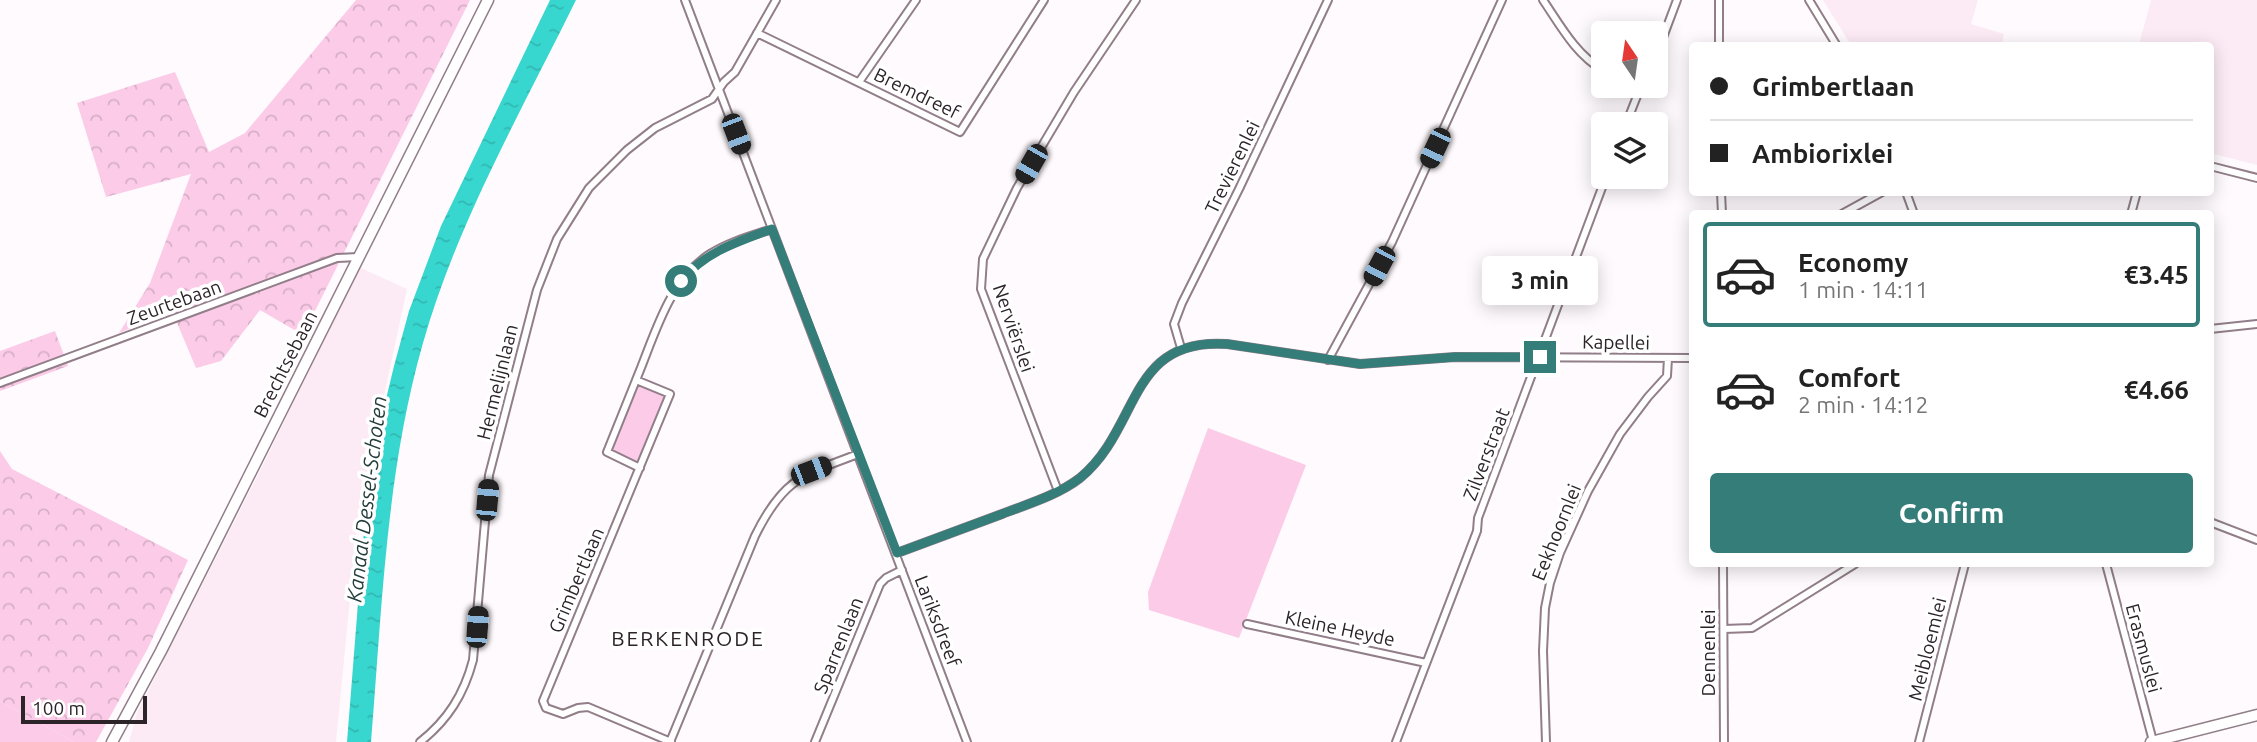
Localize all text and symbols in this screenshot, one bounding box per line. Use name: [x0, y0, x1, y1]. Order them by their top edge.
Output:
north arrow: [1591, 21, 1668, 98]
map controls: [1591, 21, 1668, 189]
street label: Bremdreef: [871, 63, 964, 124]
text: Grimbertlaan: [1752, 72, 1914, 101]
car: [719, 111, 754, 157]
button: layers: [1591, 112, 1668, 189]
street label: Trevierenlei: [1200, 117, 1264, 217]
car: [1417, 125, 1454, 171]
text: Ambiorixlei: [1752, 139, 1893, 168]
car: [1012, 141, 1051, 187]
car: [1360, 243, 1399, 289]
icon: car: [1714, 243, 1777, 306]
text: Economy: [1798, 248, 1908, 277]
callout: 3 min: [1482, 256, 1598, 304]
text: €3.45: [2124, 260, 2189, 289]
route start: [665, 265, 697, 297]
text: 3 min: [1511, 268, 1569, 293]
street label: Zeurtebaan: [124, 275, 224, 329]
text: 1 min · 14:11: [1798, 277, 1929, 302]
street label: Nerviërslei: [989, 281, 1039, 375]
street label: Brechtsebaan: [249, 307, 321, 421]
street label: Hermelijnlaan: [472, 322, 522, 442]
street label: Kapellei: [1582, 330, 1650, 354]
route end: [1524, 341, 1556, 373]
icon: car: [1714, 358, 1777, 421]
text: Comfort: [1798, 363, 1901, 392]
text: €4.66: [2124, 375, 2189, 404]
text: 2 min · 14:12: [1798, 392, 1929, 417]
water label: Kanaal Dessel-Schoten: [341, 394, 391, 603]
street label: Zilverstraat: [1458, 404, 1514, 503]
car: [788, 454, 835, 488]
button: Confirm: [1710, 473, 2193, 553]
car: [475, 478, 500, 522]
street label: Eekhoornlei: [1527, 481, 1585, 583]
street label: Grimbertlaan: [544, 524, 608, 636]
street label: Lariksdreef: [911, 572, 966, 670]
street label: Sparrenlaan: [809, 594, 867, 696]
street label: Meibloemlei: [1904, 595, 1950, 703]
street label: Erasmuslei: [2122, 601, 2166, 695]
car: [466, 605, 489, 649]
street label: Kleine Heyde: [1283, 606, 1397, 650]
street label: Dennenlei: [1697, 609, 1719, 697]
district label: BERKENRODE: [611, 626, 765, 650]
scale bar: [21, 693, 147, 725]
text: 100 m: [32, 697, 85, 719]

